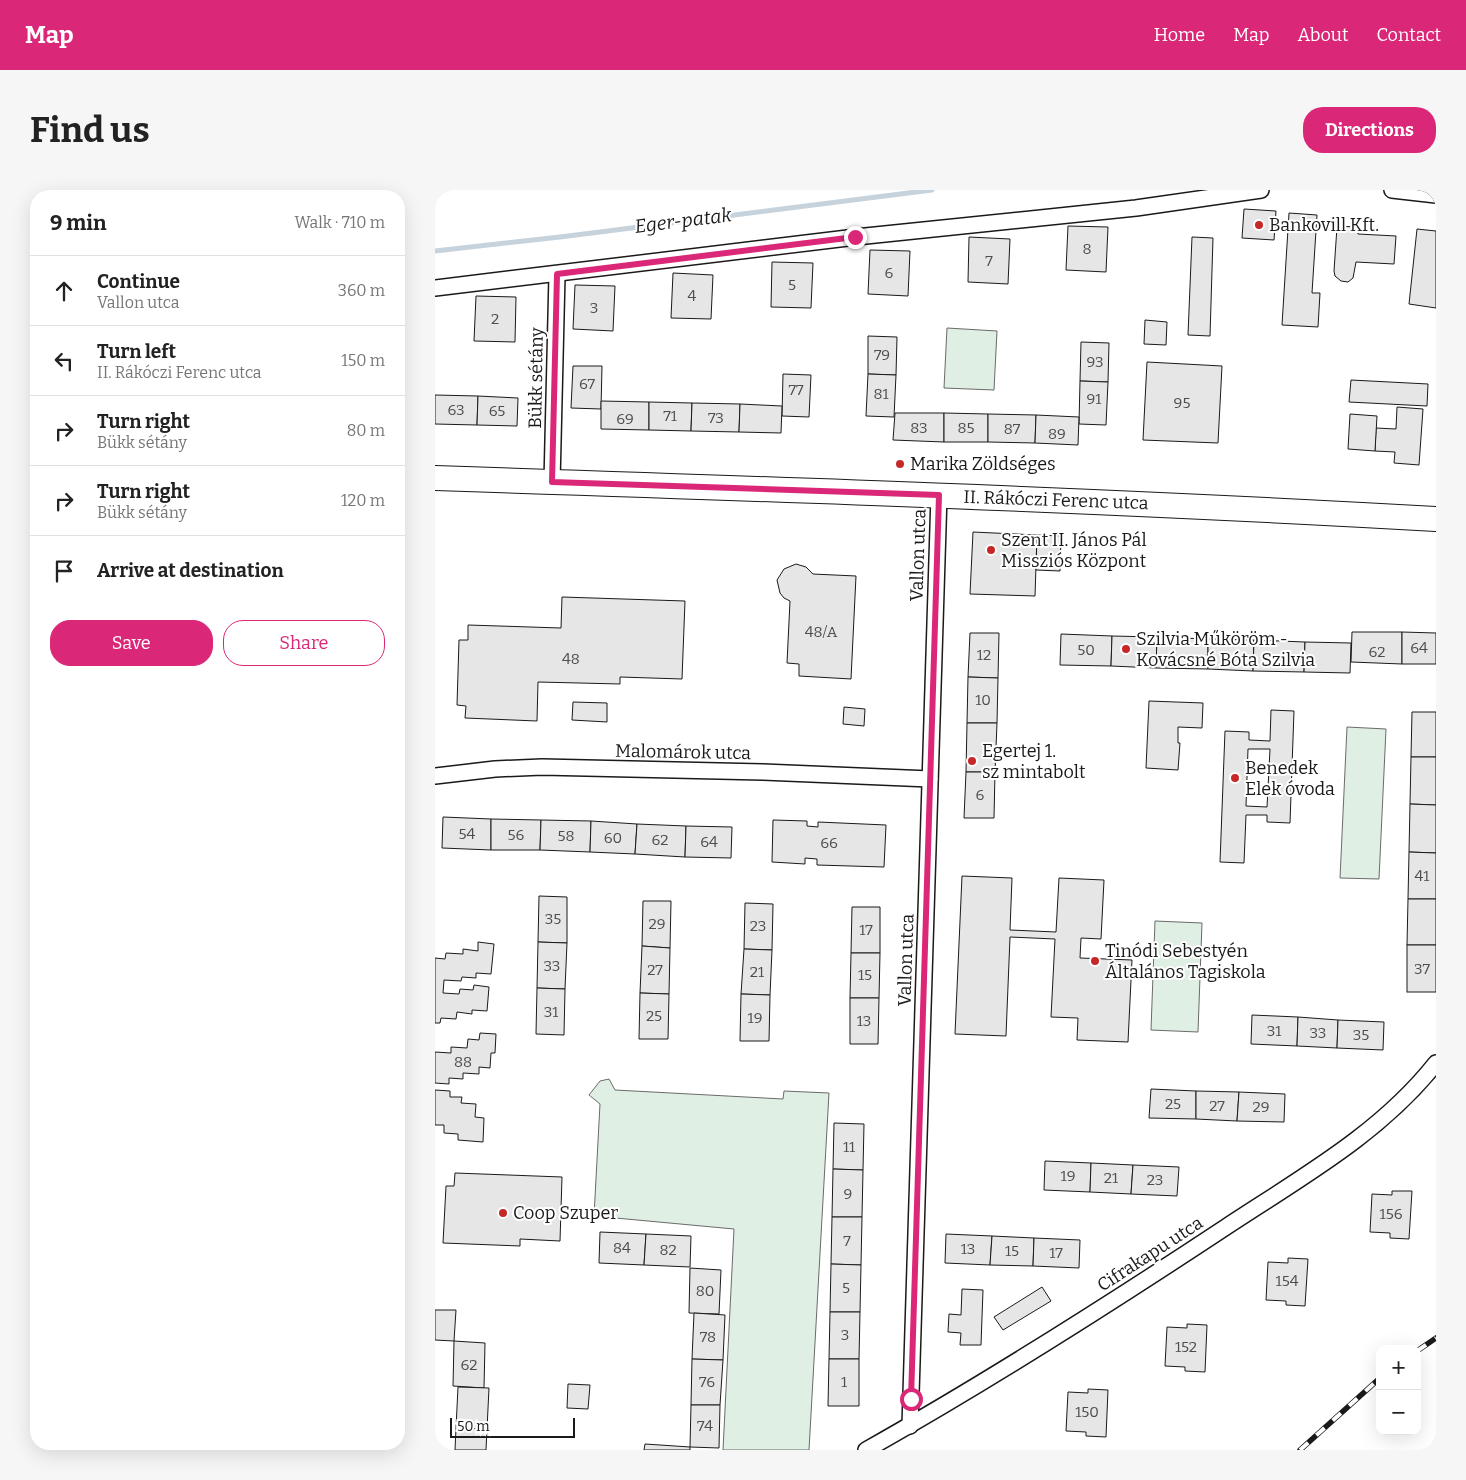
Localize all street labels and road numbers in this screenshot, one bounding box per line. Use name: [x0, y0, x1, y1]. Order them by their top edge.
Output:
street label: Bükk sétány: [524, 327, 548, 429]
street label: II. Rákóczi Ferenc utca: [963, 486, 1149, 514]
street label: Vallon utca: [905, 508, 931, 602]
street label: Malomárok utca: [615, 740, 751, 764]
street label: Vallon utca: [893, 913, 919, 1007]
street label: Cifrakapu utca: [1093, 1212, 1207, 1296]

